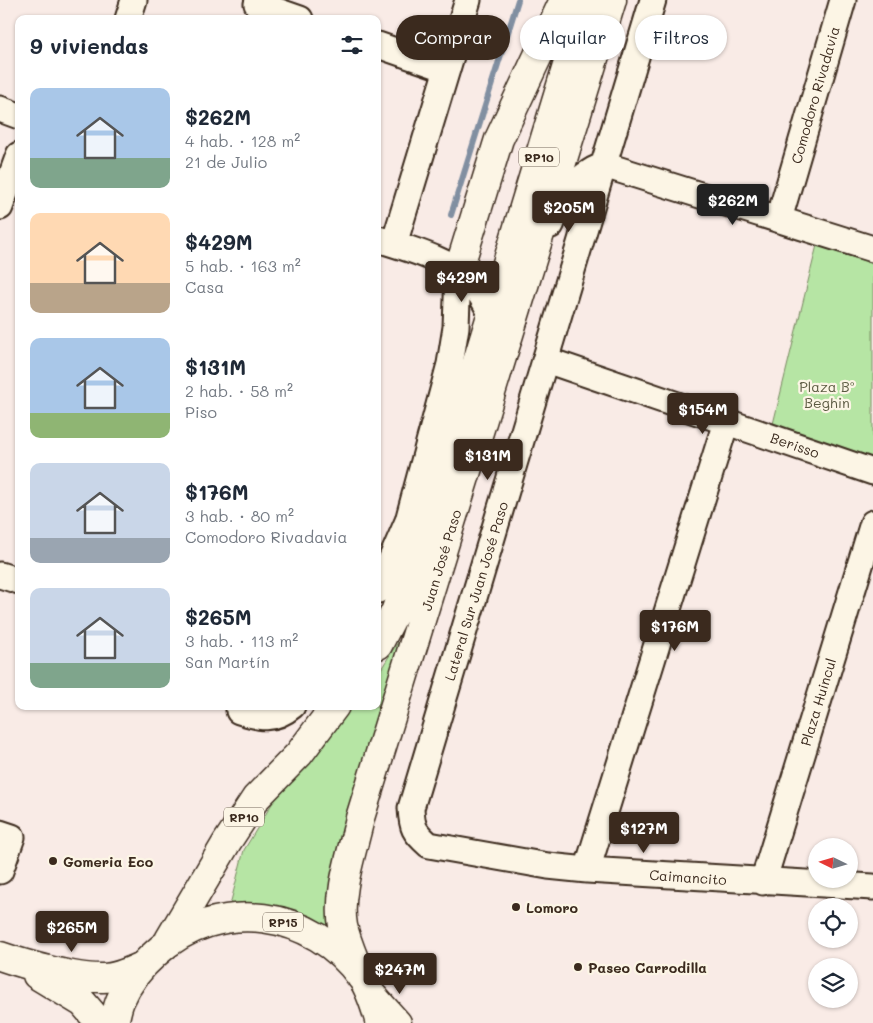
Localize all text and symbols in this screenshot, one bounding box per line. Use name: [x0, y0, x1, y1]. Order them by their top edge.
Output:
chip: Comprar: [396, 15, 510, 60]
chip: Alquilar: [520, 15, 625, 60]
chip: Filtros: [635, 15, 727, 60]
street label: Comodoro Rivadavia: [786, 24, 844, 166]
icon: filters: [338, 31, 366, 59]
text: 9 viviendas: [30, 32, 148, 59]
text: $262M: [185, 103, 251, 130]
icon: home: [70, 108, 130, 168]
text: 4 hab. · 128 m²: [185, 130, 300, 151]
road number: RP10: [519, 148, 559, 166]
text: 21 de Julio: [185, 151, 267, 172]
pin: $262M: [698, 184, 768, 226]
text: $262M: [708, 189, 758, 210]
pin: $205M: [534, 190, 604, 233]
text: $205M: [543, 196, 595, 217]
text: $429M: [185, 228, 253, 255]
icon: home: [70, 233, 130, 293]
text: 5 hab. · 163 m²: [185, 255, 301, 276]
pin: $429M: [427, 260, 497, 303]
text: $429M: [436, 266, 488, 287]
text: Casa: [185, 276, 224, 297]
text: $131M: [185, 353, 246, 380]
icon: home: [70, 358, 130, 418]
park label: Plaza Bº Beghin: [799, 377, 855, 412]
text: 2 hab. · 58 m²: [185, 380, 293, 401]
pin: $154M: [668, 392, 738, 435]
text: $154M: [678, 398, 728, 419]
text: Piso: [185, 401, 217, 422]
street label: Berisso: [768, 428, 822, 462]
pin: $131M: [453, 438, 523, 481]
text: $131M: [465, 444, 511, 465]
text: $176M: [185, 478, 249, 505]
icon: home: [70, 483, 130, 543]
street label: Lateral Sur Juan José Paso: [440, 499, 512, 683]
text: 3 hab. · 80 m²: [185, 505, 294, 526]
street label: Juan José Paso: [417, 507, 465, 613]
text: Comodoro Rivadavia: [185, 526, 347, 547]
text: $265M: [185, 603, 252, 630]
icon: home: [70, 608, 130, 668]
pin: $176M: [640, 610, 710, 652]
text: $176M: [651, 615, 699, 636]
text: 3 hab. · 113 m²: [185, 630, 298, 651]
text: San Martín: [185, 651, 270, 672]
street label: Plaza Huincul: [796, 656, 840, 748]
road number: RP10: [224, 808, 264, 826]
pin: $127M: [609, 812, 679, 854]
text: $127M: [620, 817, 668, 838]
north arrow: [808, 838, 858, 888]
map controls: [808, 838, 858, 1008]
place label: Gomeria Eco: [63, 852, 154, 871]
marker: Gomeria Eco: [47, 855, 59, 867]
street label: Caimancito: [649, 865, 727, 889]
place label: Lomoro: [526, 898, 579, 917]
button: locate: [808, 898, 858, 948]
marker: Lomoro: [510, 901, 522, 913]
pin: $265M: [37, 910, 107, 953]
road number: RP15: [263, 912, 303, 932]
text: $265M: [47, 916, 97, 937]
pin: $247M: [365, 952, 435, 995]
text: $247M: [375, 958, 425, 979]
place label: Paseo Carrodilla: [588, 958, 707, 977]
button: layers: [808, 958, 858, 1008]
marker: Paseo Carrodilla: [572, 961, 584, 973]

